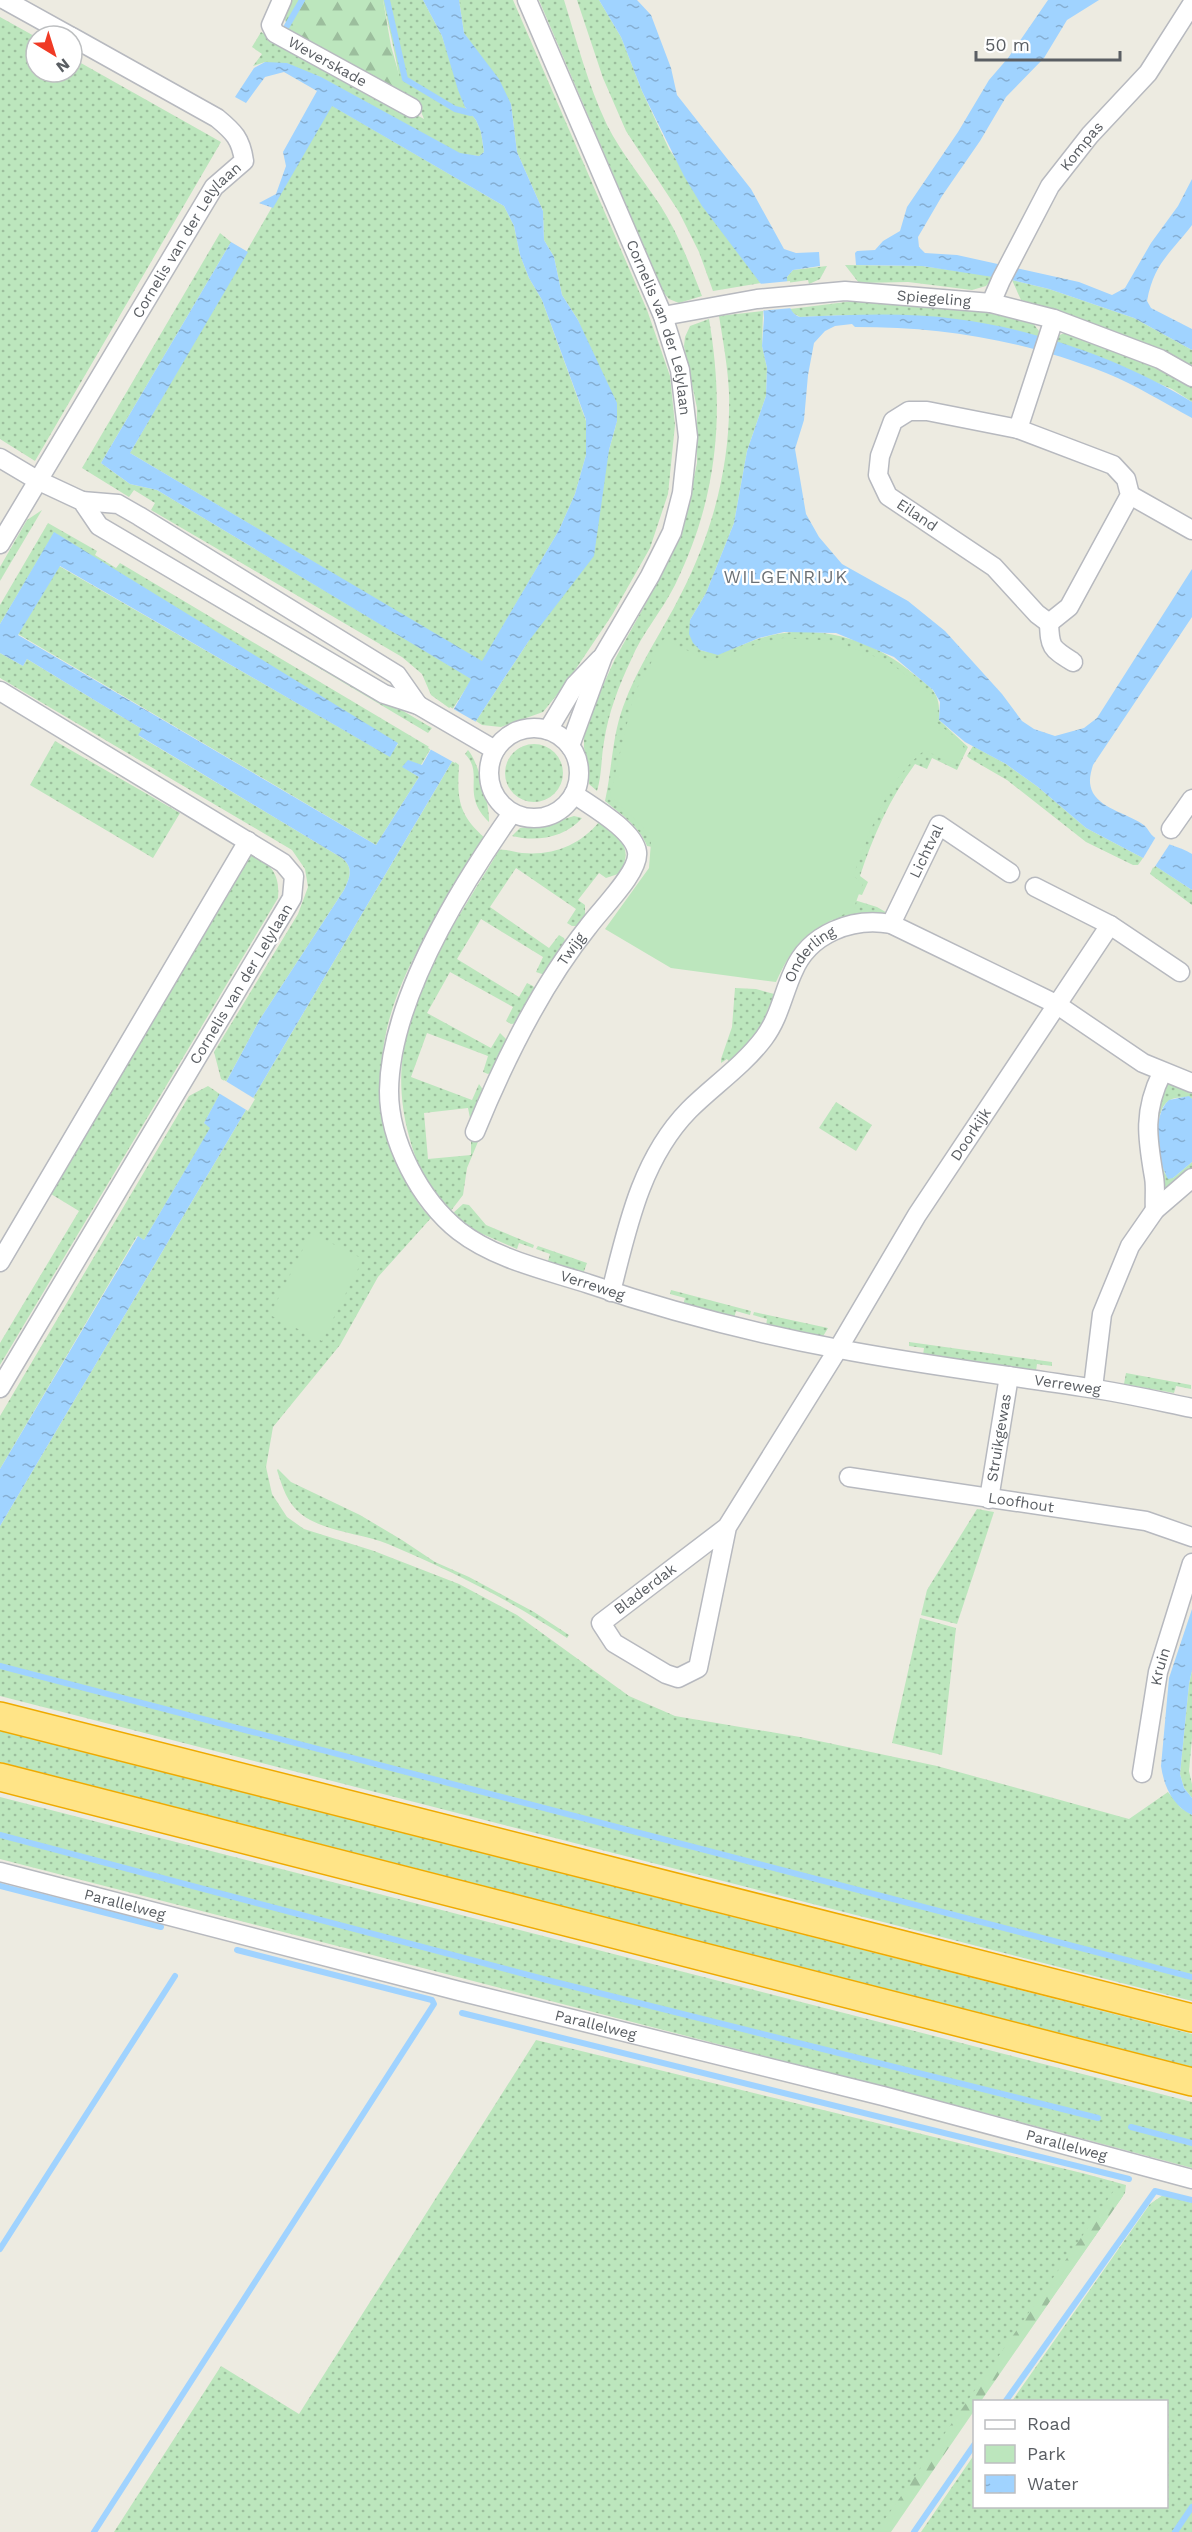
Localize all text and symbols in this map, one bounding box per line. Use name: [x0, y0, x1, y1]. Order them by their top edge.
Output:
north arrow: [24, 24, 84, 84]
scale bar: [976, 24, 1120, 62]
street label: Weverskade: [285, 33, 370, 91]
text: 50 m: [985, 34, 1030, 55]
text: N: [52, 54, 73, 77]
street label: Kompas: [1056, 118, 1107, 174]
street label: Cornelis van der Lelylaan: [128, 159, 245, 322]
street label: Cornelis van der Lelylaan: [622, 237, 694, 416]
street label: Spiegeling: [896, 286, 972, 310]
street label: Eiland: [893, 495, 941, 535]
district label: WILGENRIJK: [724, 566, 849, 587]
street label: Lichtval: [906, 821, 947, 881]
street label: Cornelis van der Lelylaan: [186, 900, 296, 1068]
street label: Onderling: [781, 922, 839, 985]
street label: Twijg: [553, 929, 589, 969]
street label: Doorkijk: [947, 1104, 995, 1164]
street label: Verreweg: [558, 1267, 627, 1304]
street label: Verreweg: [1033, 1371, 1102, 1399]
street label: Struikgewas: [983, 1392, 1015, 1483]
street label: Loofhout: [987, 1489, 1056, 1516]
street label: Bladerdak: [610, 1559, 680, 1618]
street label: Kruin: [1147, 1645, 1174, 1687]
street label: Parallelweg: [82, 1885, 167, 1924]
street label: Parallelweg: [553, 2006, 638, 2044]
street label: Parallelweg: [1024, 2126, 1109, 2165]
legend: [973, 2400, 1168, 2508]
text: Road: [1027, 2413, 1071, 2434]
text: Park: [1027, 2443, 1066, 2464]
text: Water: [1027, 2473, 1079, 2494]

